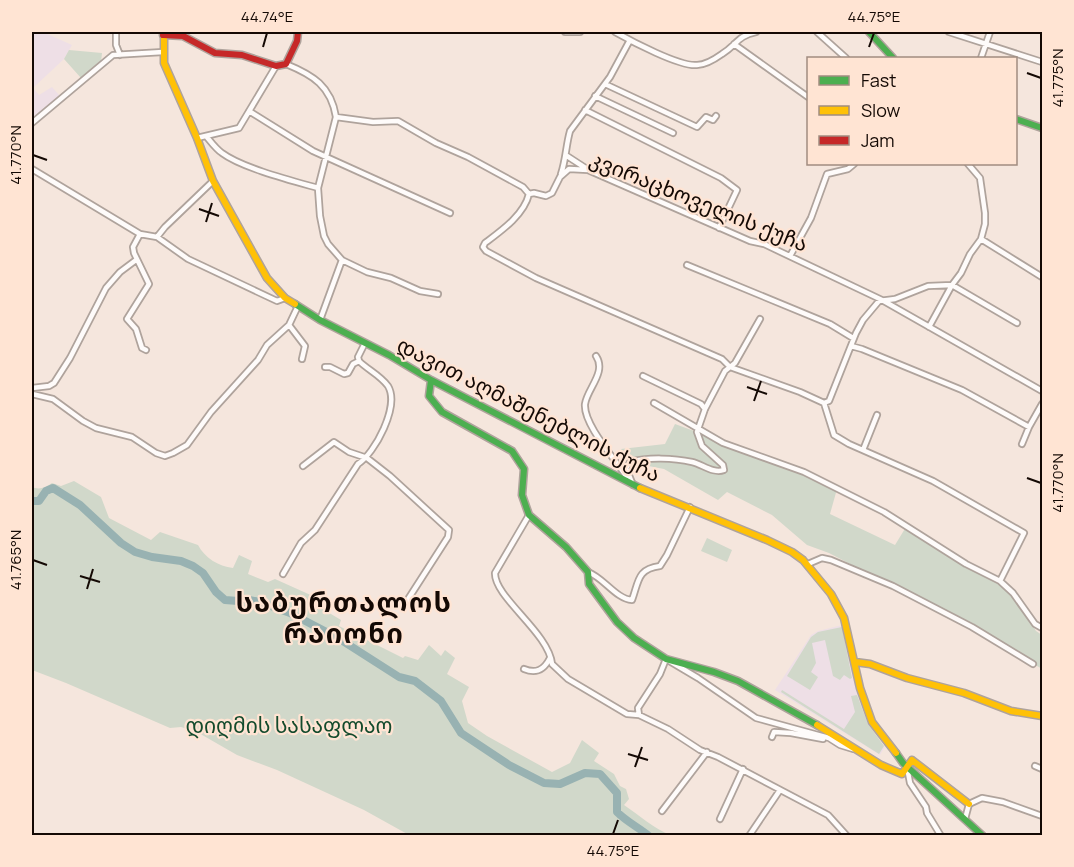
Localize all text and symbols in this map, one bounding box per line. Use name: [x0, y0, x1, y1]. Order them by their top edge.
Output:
text: 44.74°E: [241, 6, 293, 27]
text: 44.75°E: [848, 6, 900, 27]
text: 41.775°N: [1047, 48, 1068, 108]
legend: [807, 57, 1017, 165]
text: Fast: [861, 68, 896, 92]
text: Slow: [861, 98, 901, 122]
text: 41.770°N: [5, 125, 26, 185]
text: Jam: [861, 128, 895, 152]
street label: კვირაცხოველის ქუჩა: [586, 144, 812, 258]
street label: დავით აღმაშენებლის ქუჩა: [393, 330, 665, 488]
text: 41.770°N: [1047, 453, 1068, 513]
text: 41.765°N: [5, 530, 26, 590]
district label: საბურთალოს რაიონი: [236, 583, 452, 651]
park label: დიღმის სასაფლაო: [186, 711, 392, 739]
text: 44.75°E: [587, 840, 639, 861]

